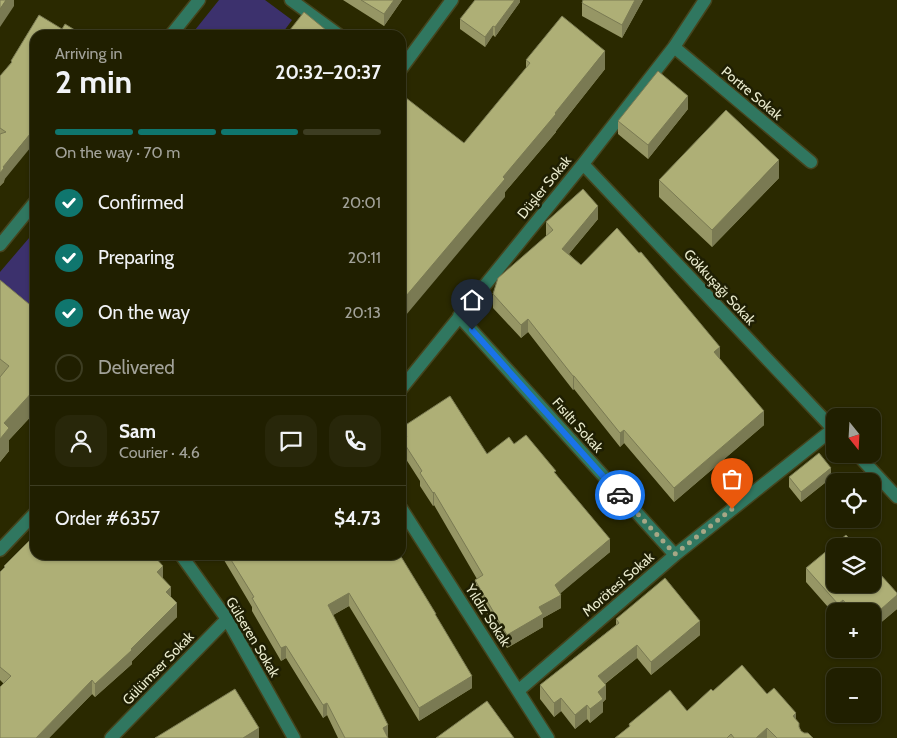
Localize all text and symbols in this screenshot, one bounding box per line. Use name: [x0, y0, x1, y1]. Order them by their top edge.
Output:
text: Arriving in: [55, 44, 122, 63]
text: 20:32–20:37: [275, 61, 381, 84]
text: 2 min: [55, 62, 132, 101]
street label: Portre Sokak: [718, 62, 787, 124]
text: On the way · 70 m: [55, 143, 180, 162]
street label: Düşler Sokak: [513, 151, 575, 222]
icon: check: [55, 189, 83, 217]
text: Confirmed: [98, 191, 184, 214]
text: 20:01: [342, 193, 381, 212]
icon: check: [55, 244, 83, 272]
street label: Gökkuşağı Sokak: [680, 245, 760, 329]
text: Preparing: [98, 246, 174, 269]
text: 20:11: [348, 248, 381, 267]
pin: [451, 279, 493, 330]
icon: home: [458, 286, 486, 314]
icon: check: [55, 299, 83, 327]
text: On the way: [98, 301, 190, 324]
text: 20:13: [344, 303, 381, 322]
text: Delivered: [98, 356, 175, 379]
street label: Fısıltı Sokak: [549, 394, 608, 457]
north arrow: [826, 408, 881, 462]
map controls: [826, 408, 881, 723]
button: person: [55, 415, 107, 467]
button: chat: [265, 415, 317, 467]
button: phone: [329, 415, 381, 467]
text: Sam: [119, 420, 156, 443]
text: Courier · 4.6: [119, 443, 200, 462]
pin: [711, 458, 753, 509]
icon: bag: [718, 465, 746, 493]
courier: [595, 470, 645, 520]
button: locate: [826, 473, 881, 528]
icon: car: [606, 481, 634, 509]
text: Order #6357: [55, 507, 160, 530]
text: $4.73: [334, 507, 381, 530]
button: layers: [826, 538, 881, 593]
street label: Morötesi Sokak: [578, 547, 658, 620]
street label: Yıldız Sokak: [461, 580, 515, 650]
street label: Gülseren Sokak: [222, 594, 284, 681]
button: +: [826, 603, 881, 658]
street label: Gülümser Sokak: [118, 627, 198, 708]
button: −: [826, 668, 881, 723]

